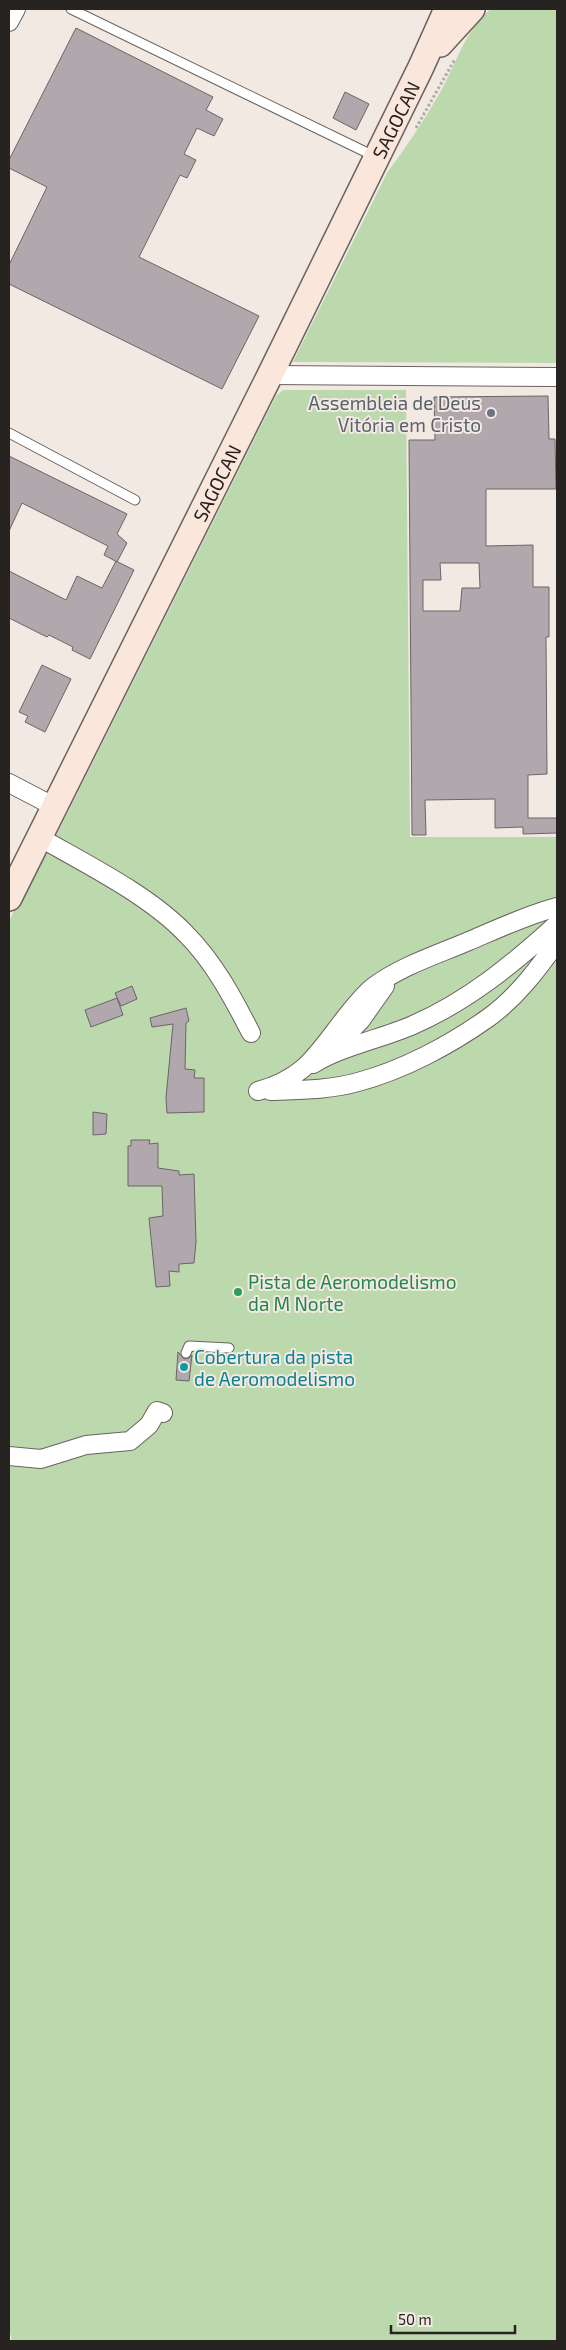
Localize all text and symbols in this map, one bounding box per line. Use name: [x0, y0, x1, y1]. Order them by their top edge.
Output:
street label: SAGOCAN: [367, 77, 424, 162]
place label: Assembleia de Deus Vitória em Cristo: [308, 391, 481, 436]
marker: Assembleia de Deus Vitória em Cristo: [485, 407, 497, 419]
street label: SAGOCAN: [187, 440, 245, 525]
place label: Pista de Aeromodelismo da M Norte: [248, 1270, 457, 1315]
marker: Pista de Aeromodelismo da M Norte: [232, 1286, 244, 1298]
place label: Cobertura da pista de Aeromodelismo: [194, 1345, 355, 1390]
marker: Cobertura da pista de Aeromodelismo: [178, 1361, 190, 1373]
scale bar: [391, 2302, 515, 2334]
text: 50 m: [398, 2310, 432, 2328]

